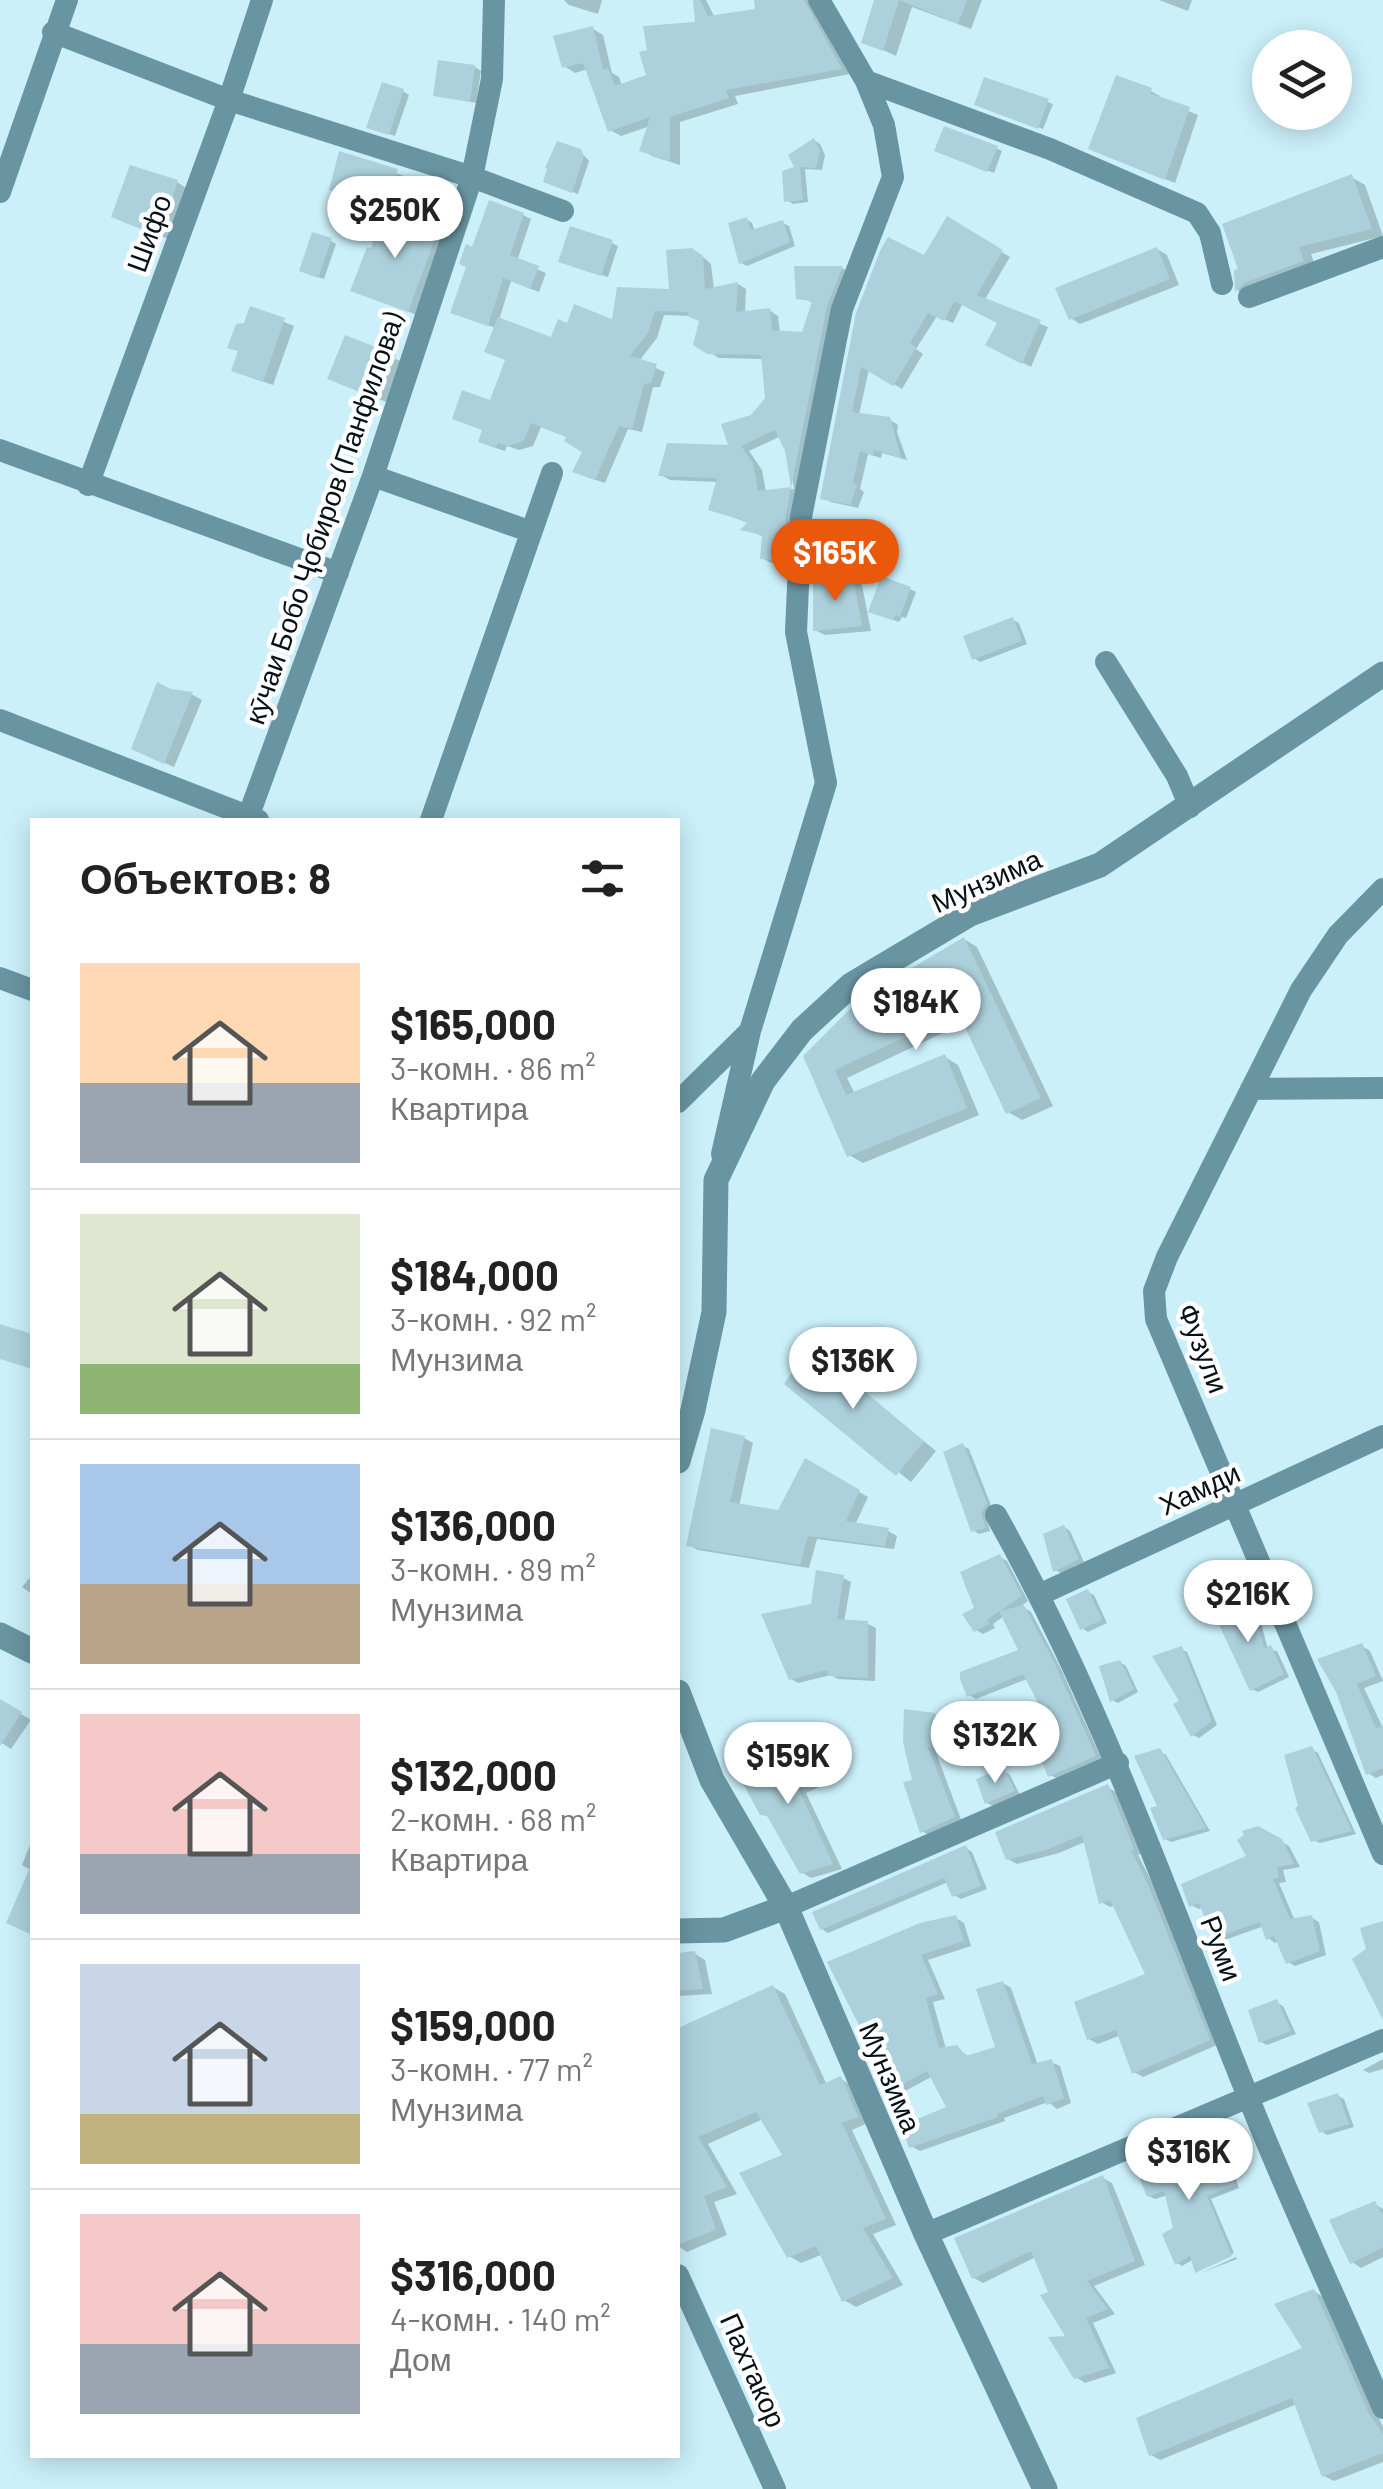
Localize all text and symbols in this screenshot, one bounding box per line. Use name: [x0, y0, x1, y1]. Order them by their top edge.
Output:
map controls: [1252, 30, 1352, 130]
button: layers: [1252, 30, 1352, 130]
pin: $250K: [325, 176, 465, 261]
text: $250K: [349, 189, 441, 227]
street label: Шифо: [118, 190, 178, 276]
street label: кӯчаи Бобо Ҷобиров (Панфилова): [236, 307, 410, 728]
pin: $165K: [765, 519, 905, 604]
text: $165K: [793, 532, 877, 570]
street label: Мунзима: [926, 841, 1046, 919]
icon: filters: [575, 851, 630, 906]
text: Объектов: 8: [80, 852, 331, 902]
pin: $184K: [846, 968, 986, 1053]
text: $184K: [873, 981, 959, 1019]
text: $165,000: [390, 998, 556, 1048]
icon: home: [160, 1003, 280, 1123]
text: 3-комн. · 86 m²: [390, 1048, 596, 1086]
text: Квартира: [390, 1088, 528, 1126]
text: $184,000: [390, 1249, 559, 1299]
icon: home: [160, 1254, 280, 1374]
street label: Фузули: [1171, 1298, 1237, 1398]
text: 3-комн. · 92 m²: [390, 1299, 596, 1337]
pin: $136K: [783, 1327, 923, 1412]
text: Мунзима: [390, 1339, 523, 1377]
text: $136K: [811, 1340, 895, 1378]
street label: Хамди: [1153, 1455, 1245, 1521]
text: $136,000: [390, 1499, 556, 1549]
icon: home: [160, 1504, 280, 1624]
text: 3-комн. · 89 m²: [390, 1549, 596, 1587]
pin: $216K: [1178, 1560, 1318, 1645]
text: $216K: [1206, 1573, 1290, 1611]
text: Мунзима: [390, 1589, 523, 1627]
pin: $132K: [925, 1701, 1065, 1786]
text: $132K: [953, 1714, 1037, 1752]
pin: $159K: [718, 1722, 858, 1807]
text: $159K: [746, 1735, 830, 1773]
text: $132,000: [390, 1749, 557, 1799]
icon: home: [160, 1754, 280, 1874]
text: 2-комн. · 68 m²: [390, 1799, 596, 1837]
text: Квартира: [390, 1839, 528, 1877]
street label: Руми: [1194, 1911, 1250, 1985]
text: $159,000: [390, 1999, 556, 2049]
icon: home: [160, 2004, 280, 2124]
street label: Мунзима: [853, 2017, 930, 2138]
text: 3-комн. · 77 m²: [390, 2049, 593, 2087]
text: Мунзима: [390, 2089, 523, 2127]
pin: $316K: [1119, 2118, 1259, 2203]
text: $316K: [1147, 2131, 1231, 2169]
text: $316,000: [390, 2249, 556, 2299]
icon: home: [160, 2254, 280, 2374]
text: 4-комн. · 140 m²: [390, 2299, 611, 2337]
street label: Пахтакор: [714, 2308, 794, 2432]
text: Дом: [390, 2339, 452, 2377]

